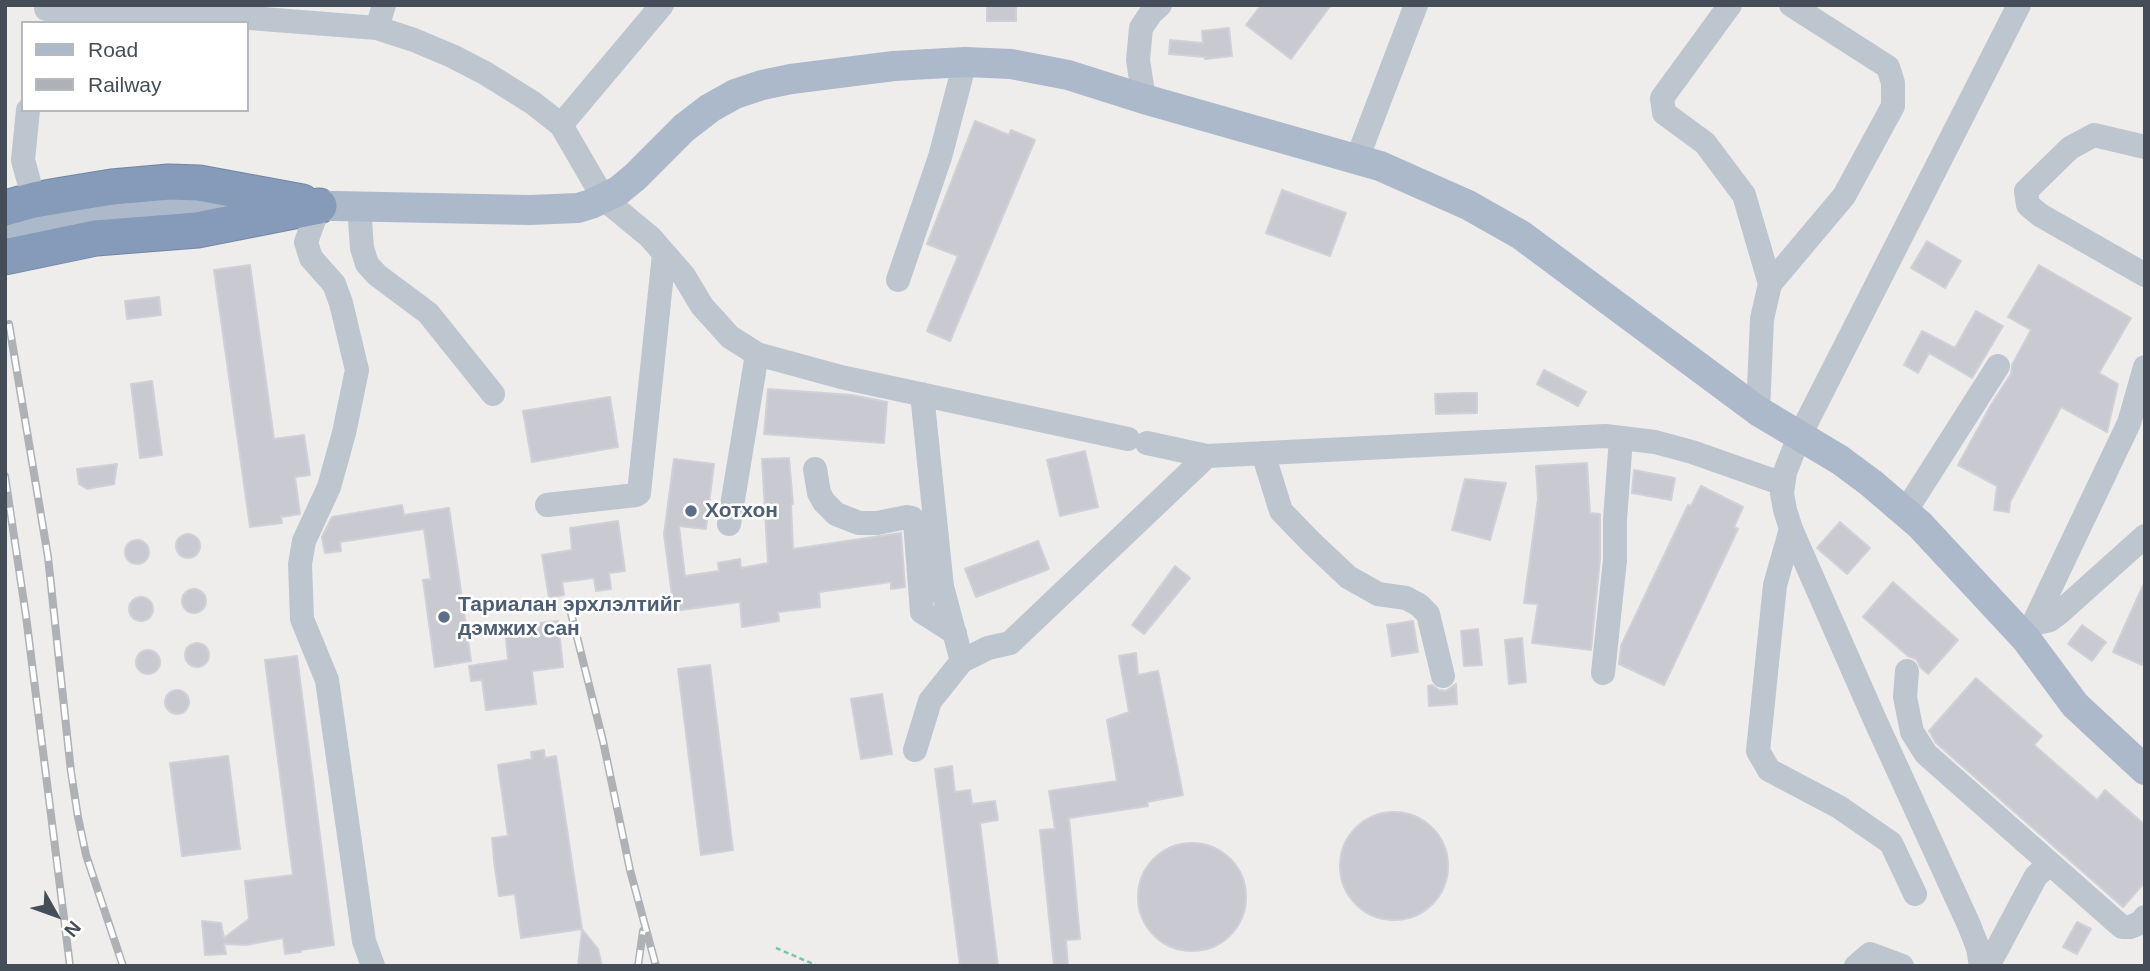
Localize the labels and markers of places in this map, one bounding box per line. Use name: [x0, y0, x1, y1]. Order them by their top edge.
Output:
place label: Хотхон: [705, 498, 778, 524]
marker: Хотхон: [683, 503, 699, 519]
place label: Тариалан эрхлэлтийг дэмжих сан: [458, 592, 681, 642]
marker: Тариалан эрхлэлтийг дэмжих сан: [436, 609, 452, 625]

